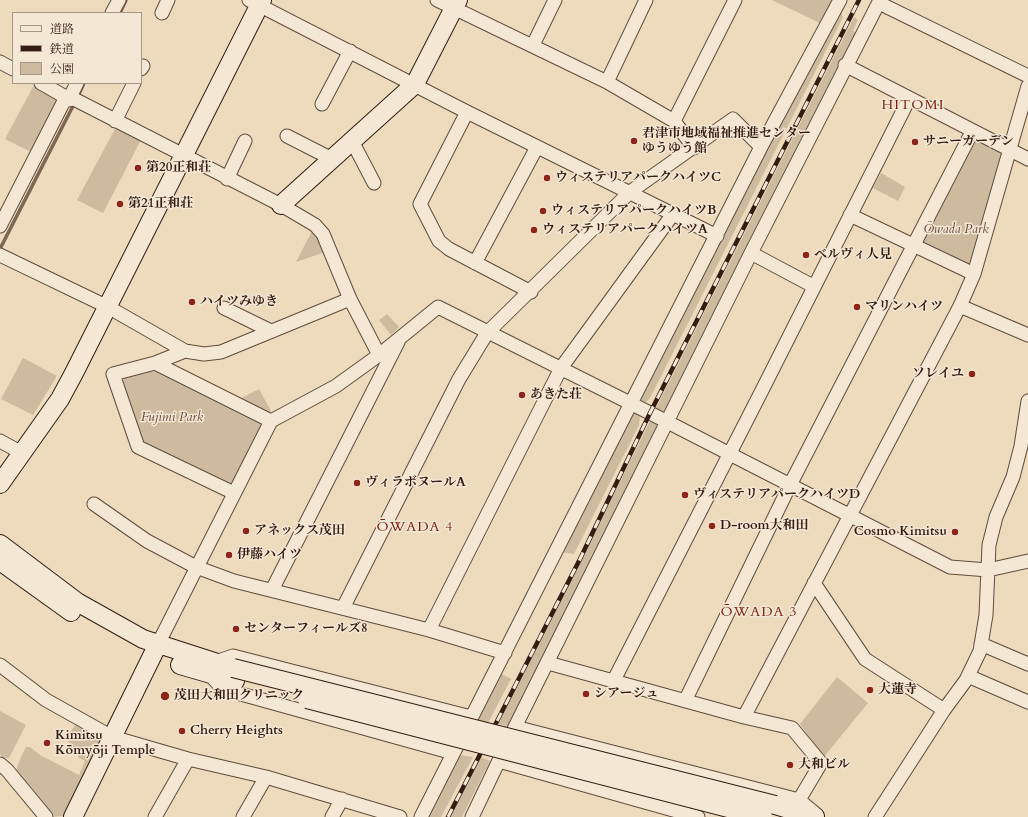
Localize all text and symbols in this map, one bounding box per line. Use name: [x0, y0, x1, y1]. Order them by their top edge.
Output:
legend: [12, 12, 142, 84]
text: 道路: [50, 21, 74, 37]
text: 鉄道: [50, 41, 74, 57]
text: 公園: [50, 61, 74, 77]
district label: HITOMI: [882, 98, 944, 114]
place label: 君津市地域福祉推進センター ゆうゆう館: [642, 126, 811, 157]
place label: サニーガーデン: [923, 134, 1014, 150]
marker: 君津市地域福祉推進センター ゆうゆう館: [629, 136, 639, 146]
marker: サニーガーデン: [910, 137, 920, 147]
place label: 第20正和荘: [146, 160, 211, 176]
marker: 第20正和荘: [133, 163, 143, 173]
place label: ウィステリアパークハイツC: [555, 170, 721, 186]
marker: ウィステリアパークハイツC: [542, 173, 552, 183]
place label: 第21正和荘: [128, 196, 193, 212]
marker: 第21正和荘: [115, 199, 125, 209]
place label: ウィステリアパークハイツB: [551, 203, 716, 219]
marker: ウィステリアパークハイツB: [538, 206, 548, 216]
place label: ウィステリアパークハイツA: [542, 222, 708, 238]
park label: Ōwada Park: [923, 222, 989, 238]
marker: ウィステリアパークハイツA: [529, 225, 539, 235]
place label: ベルヴィ人見: [814, 247, 892, 263]
marker: ベルヴィ人見: [801, 250, 811, 260]
place label: ハイツみゆき: [200, 294, 278, 310]
marker: ハイツみゆき: [187, 297, 197, 307]
place label: マリンハイツ: [865, 299, 943, 315]
marker: マリンハイツ: [852, 302, 862, 312]
place label: ソレイユ: [912, 366, 964, 382]
marker: ソレイユ: [967, 369, 977, 379]
place label: あきた荘: [530, 387, 582, 403]
marker: あきた荘: [517, 390, 527, 400]
park label: Fujimi Park: [141, 410, 203, 426]
place label: ヴィラボヌールA: [365, 475, 466, 491]
marker: ヴィラボヌールA: [352, 478, 362, 488]
place label: ヴィステリアパークハイツD: [693, 487, 860, 503]
marker: ヴィステリアパークハイツD: [680, 490, 690, 500]
place label: D-room大和田: [720, 518, 809, 534]
district label: ŌWADA 4: [377, 520, 453, 536]
marker: D-room大和田: [707, 521, 717, 531]
place label: アネックス茂田: [254, 523, 345, 539]
place label: Cosmo Kimitsu: [854, 524, 947, 540]
marker: アネックス茂田: [241, 526, 251, 536]
marker: Cosmo Kimitsu: [950, 527, 960, 537]
place label: 伊藤ハイツ: [237, 547, 302, 563]
marker: 伊藤ハイツ: [224, 550, 234, 560]
district label: ŌWADA 3: [721, 605, 797, 621]
place label: センターフィールズ8: [244, 621, 368, 637]
marker: センターフィールズ8: [231, 624, 241, 634]
place label: 大蓮寺: [878, 682, 917, 698]
marker: 大蓮寺: [865, 685, 875, 695]
place label: シアージュ: [594, 686, 659, 702]
place label: 茂田大和田クリニック: [174, 688, 304, 704]
marker: シアージュ: [581, 689, 591, 699]
marker: 茂田大和田クリニック: [159, 690, 171, 702]
place label: Cherry Heights: [190, 723, 283, 739]
marker: Cherry Heights: [177, 726, 187, 736]
place label: Kimitsu Kōmyōji Temple: [55, 728, 155, 759]
marker: Kimitsu Kōmyōji Temple: [42, 738, 52, 748]
place label: 大和ビル: [798, 757, 850, 773]
marker: 大和ビル: [785, 760, 795, 770]

